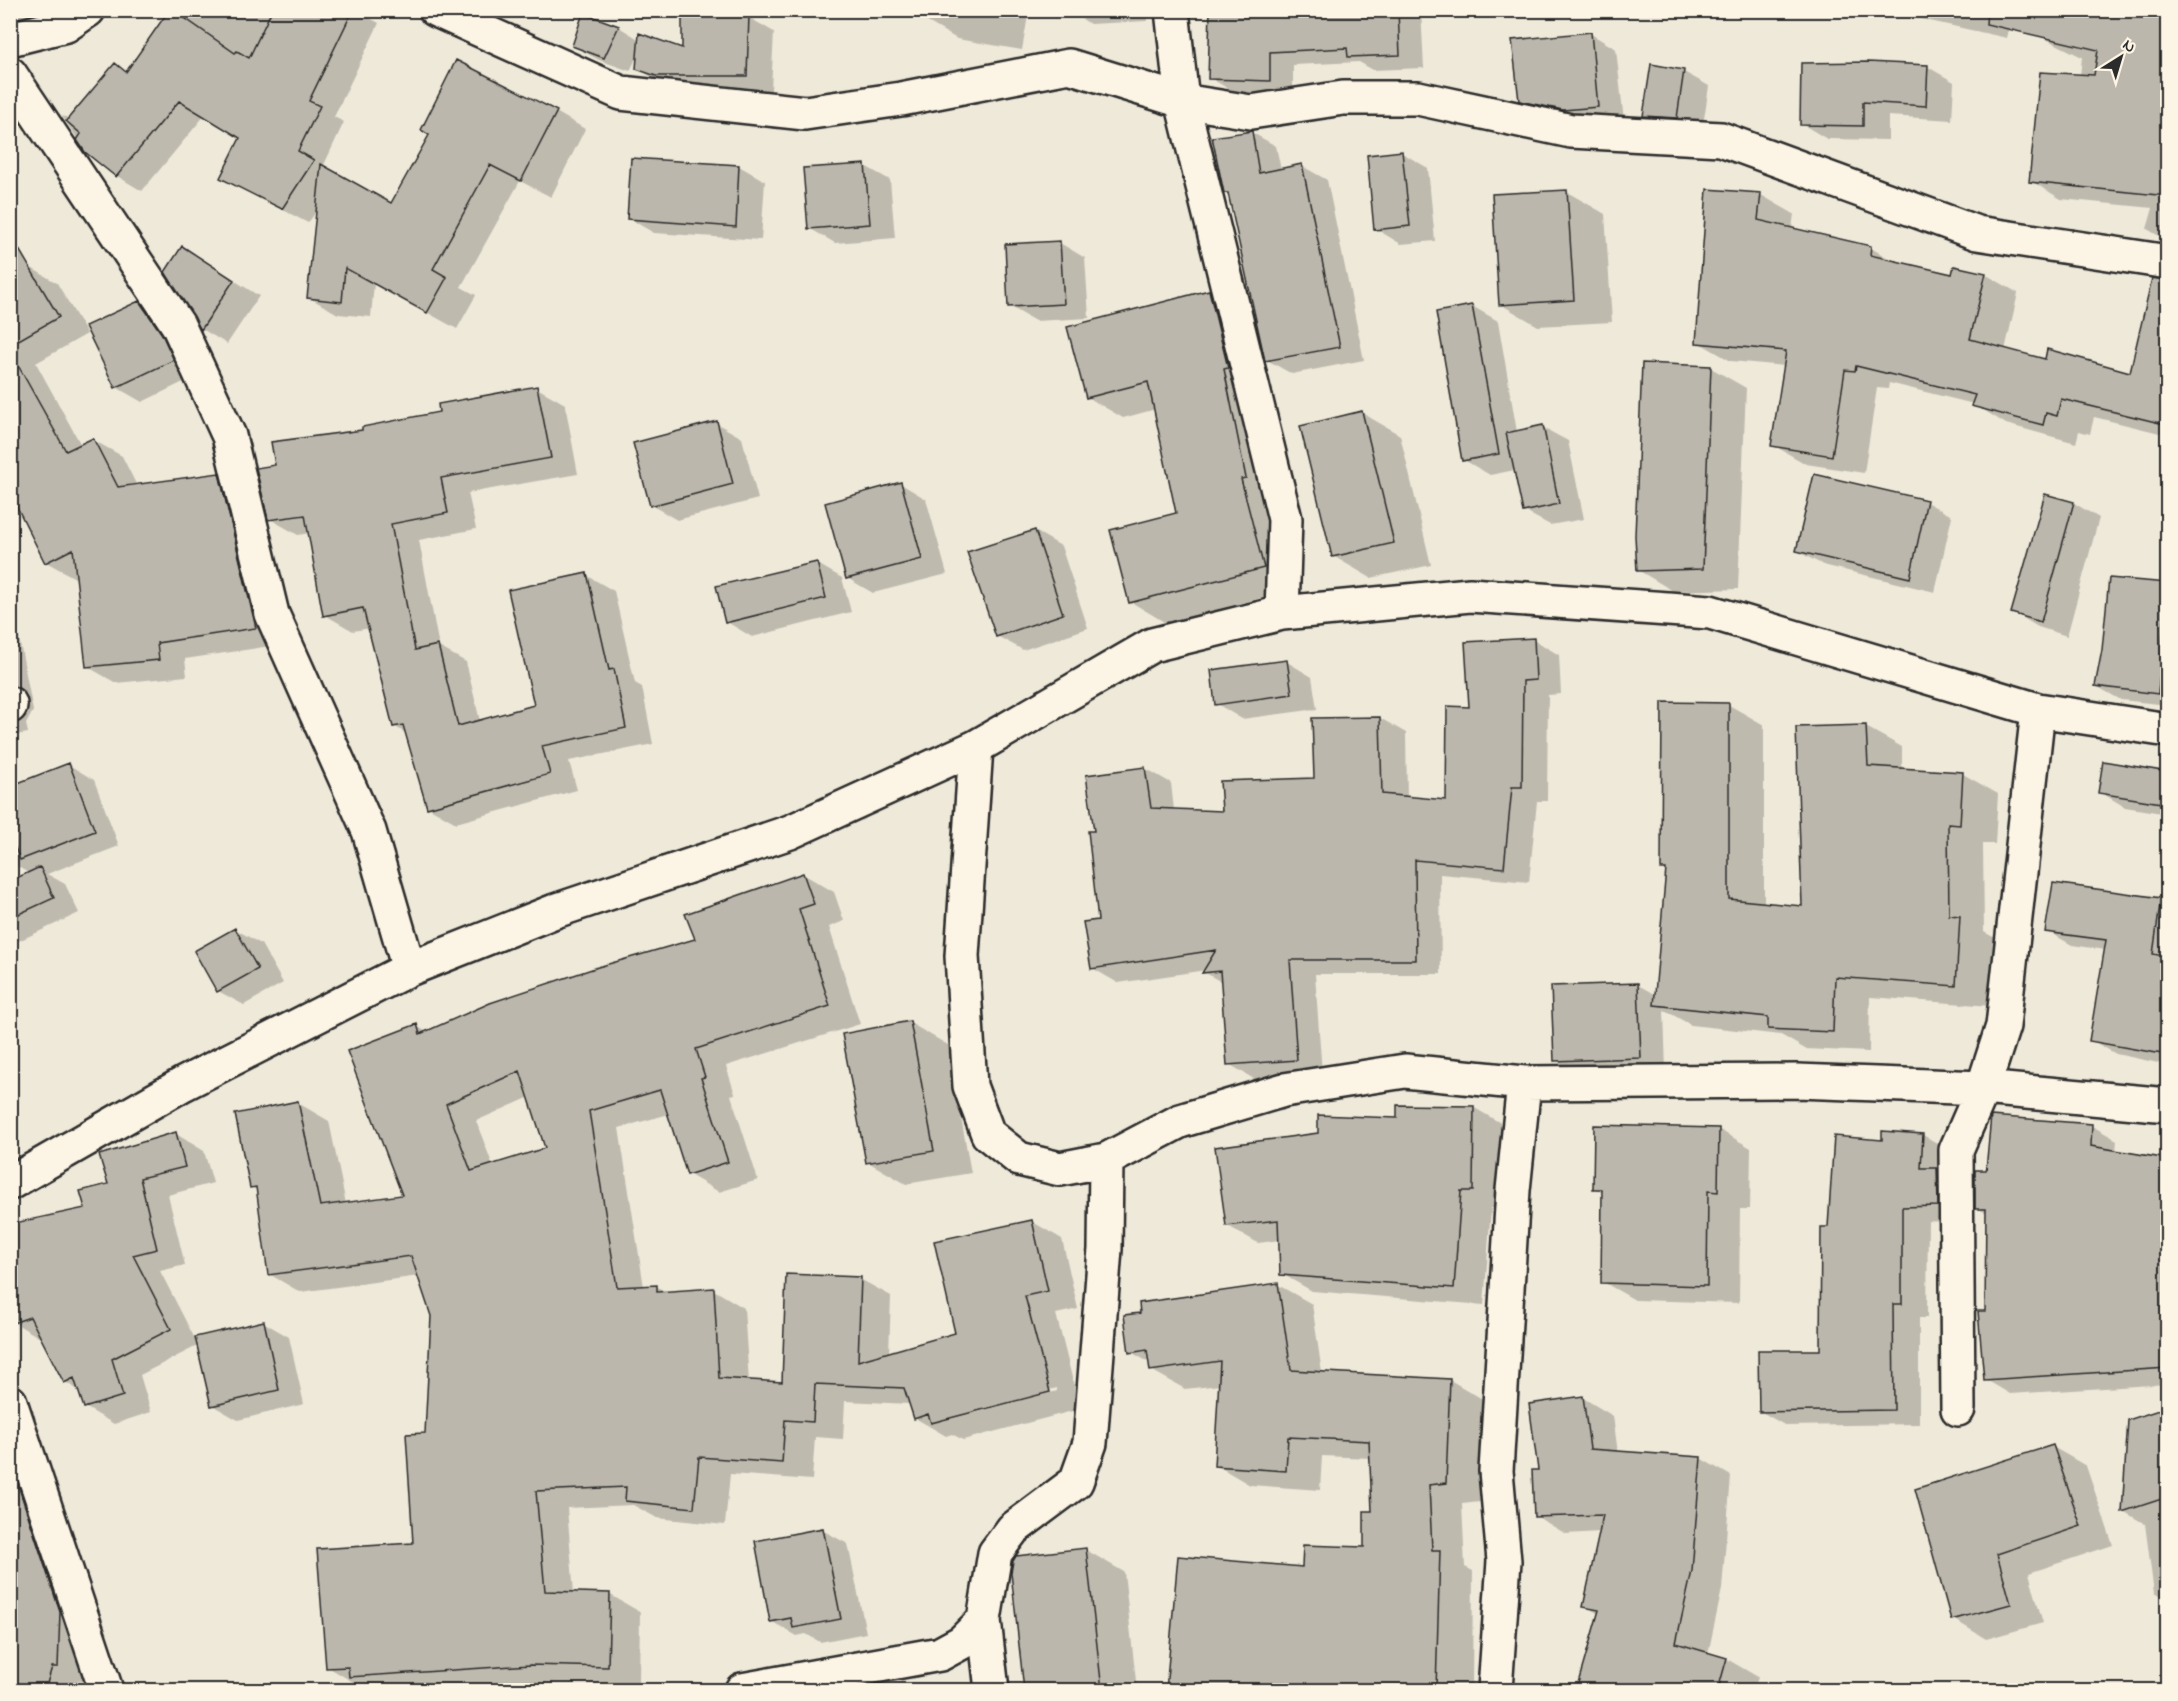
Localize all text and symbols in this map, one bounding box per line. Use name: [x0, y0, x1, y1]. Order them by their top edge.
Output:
north arrow: [2091, 27, 2151, 87]
text: N: [2117, 34, 2141, 60]

